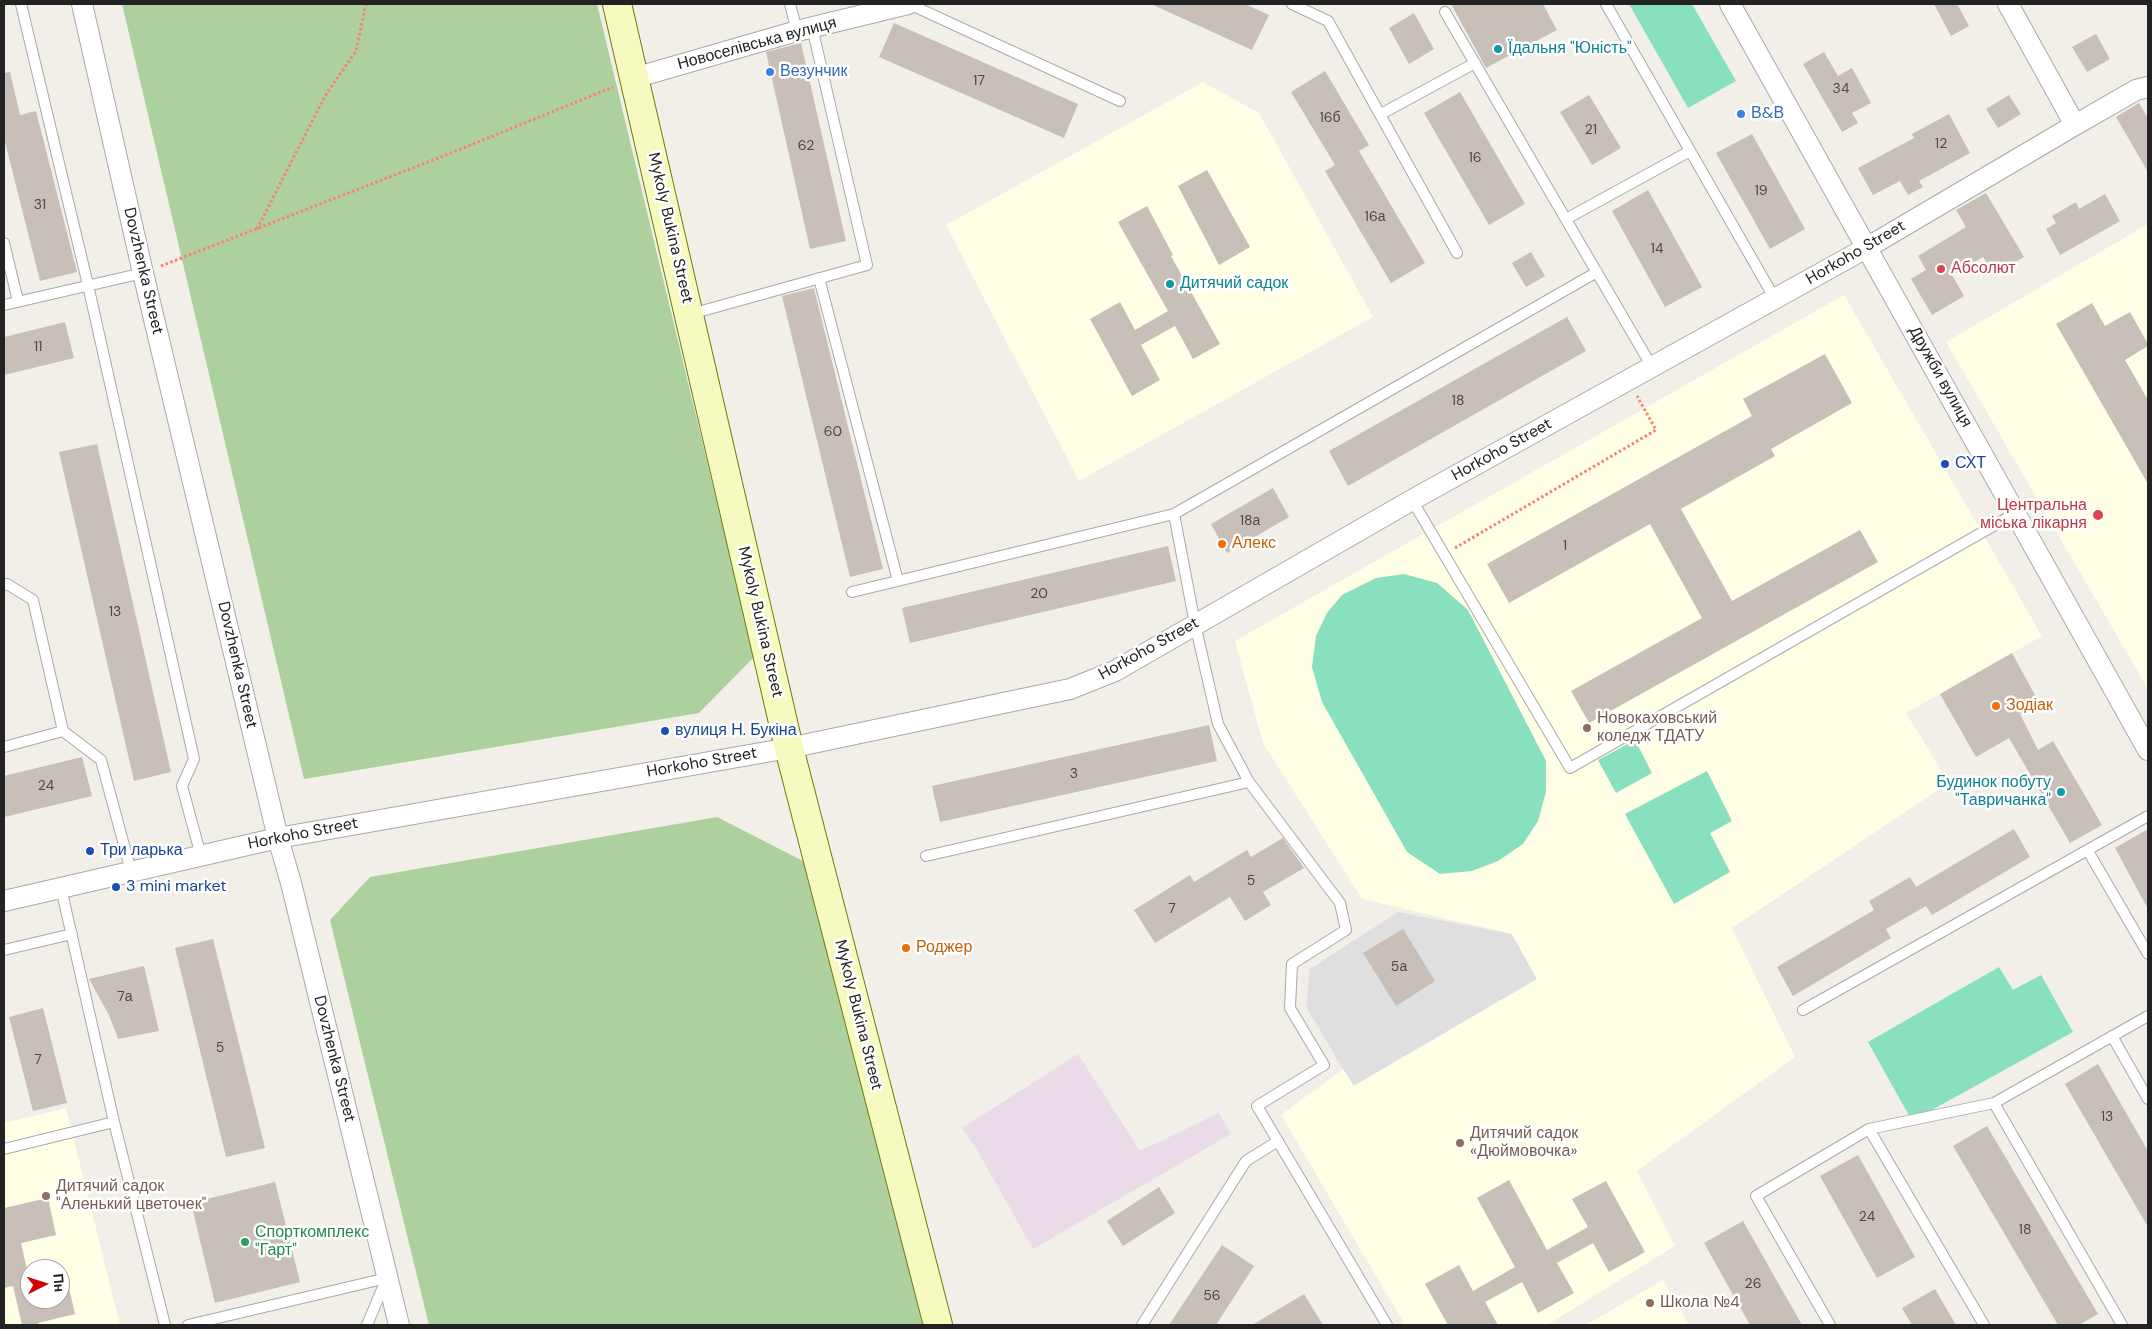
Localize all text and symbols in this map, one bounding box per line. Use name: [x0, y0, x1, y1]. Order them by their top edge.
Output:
street label: Новоселівська вулиця: [675, 14, 839, 74]
place label: Їдальня "Юність": [1508, 39, 1632, 59]
marker: Їдальня "Юність": [1492, 43, 1504, 55]
place label: Везунчик: [780, 62, 847, 82]
marker: Везунчик: [764, 66, 776, 78]
house number: 17: [973, 73, 985, 89]
house number: 34: [1833, 81, 1849, 97]
place label: В&В: [1751, 104, 1784, 124]
marker: В&В: [1735, 108, 1747, 120]
house number: 16б: [1319, 110, 1341, 126]
house number: 21: [1585, 122, 1597, 138]
house number: 12: [1935, 136, 1947, 152]
house number: 62: [798, 138, 814, 154]
house number: 16: [1468, 150, 1482, 166]
street label: Mykoly Bukina Street: [643, 151, 697, 305]
house number: 19: [1754, 183, 1768, 199]
house number: 31: [34, 197, 46, 213]
street label: Dovzhenka Street: [119, 206, 167, 336]
house number: 16а: [1365, 209, 1385, 225]
street label: Horkoho Street: [1803, 217, 1909, 289]
house number: 14: [1651, 241, 1663, 257]
place label: Абсолют: [1951, 259, 2016, 279]
marker: Абсолют: [1935, 263, 1947, 275]
place label: Дитячий садок: [1180, 274, 1288, 294]
marker: Дитячий садок: [1164, 278, 1176, 290]
street label: Дружби вулиця: [1904, 323, 1976, 431]
house number: 11: [34, 339, 42, 355]
house number: 18: [1452, 393, 1464, 409]
street label: Horkoho Street: [1449, 415, 1555, 485]
house number: 60: [824, 424, 842, 440]
place label: СХТ: [1955, 454, 1986, 474]
marker: СХТ: [1939, 458, 1951, 470]
place label: Центральна міська лікарня: [1980, 496, 2087, 534]
marker: Центральна міська лікарня: [2091, 508, 2105, 522]
house number: 18а: [1240, 513, 1260, 529]
place label: Алекс: [1232, 534, 1276, 554]
marker: Алекс: [1216, 538, 1228, 550]
house number: 1: [1563, 538, 1567, 554]
street label: Mykoly Bukina Street: [733, 545, 787, 699]
house number: 20: [1030, 586, 1048, 602]
street label: Dovzhenka Street: [213, 600, 261, 730]
house number: 13: [109, 604, 121, 620]
street label: Horkoho Street: [1096, 614, 1202, 684]
place label: Зодіак: [2006, 696, 2053, 716]
marker: Зодіак: [1990, 700, 2002, 712]
place label: Новокаховський коледж ТДАТУ: [1597, 709, 1717, 747]
place label: вулиця Н. Букіна: [675, 721, 797, 741]
marker: Новокаховський коледж ТДАТУ: [1581, 722, 1593, 734]
marker: вулиця Н. Букіна: [659, 725, 671, 737]
street label: Horkoho Street: [645, 744, 759, 782]
house number: 3: [1070, 766, 1078, 782]
place label: Будинок побуту "Тавричанка": [1936, 773, 2051, 811]
house number: 24: [38, 778, 54, 794]
marker: Будинок побуту "Тавричанка": [2055, 786, 2067, 798]
street label: Horkoho Street: [246, 814, 360, 854]
place label: Три ларька: [100, 841, 183, 861]
marker: Три ларька: [84, 845, 96, 857]
house number: 5: [1247, 873, 1255, 889]
place label: 3 mini market: [126, 877, 227, 897]
marker: 3 mini market: [110, 881, 122, 893]
house number: 7: [1168, 901, 1176, 917]
street label: Mykoly Bukina Street: [830, 938, 886, 1092]
place label: Роджер: [916, 938, 972, 958]
marker: Роджер: [900, 942, 912, 954]
house number: 5а: [1391, 959, 1407, 975]
house number: 7а: [117, 989, 133, 1005]
street label: Dovzhenka Street: [309, 994, 359, 1124]
house number: 5: [216, 1040, 224, 1056]
house number: 7: [34, 1052, 42, 1068]
house number: 13: [2101, 1109, 2113, 1125]
place label: Дитячий садок «Дюймовочка»: [1470, 1124, 1578, 1162]
marker: Дитячий садок «Дюймовочка»: [1454, 1137, 1466, 1149]
place label: Дитячий садок "Аленький цветочек": [56, 1177, 206, 1215]
marker: Дитячий садок "Аленький цветочек": [40, 1190, 52, 1202]
house number: 24: [1859, 1209, 1875, 1225]
house number: 18: [2019, 1222, 2031, 1238]
place label: Спорткомплекс "Гарт": [255, 1223, 369, 1261]
marker: Спорткомплекс "Гарт": [239, 1236, 251, 1248]
north arrow: [20, 1259, 70, 1309]
text: Пн: [49, 1273, 69, 1293]
house number: 26: [1745, 1276, 1761, 1292]
house number: 56: [1203, 1288, 1221, 1304]
place label: Школа №4: [1660, 1293, 1740, 1313]
marker: Школа №4: [1644, 1297, 1656, 1309]

